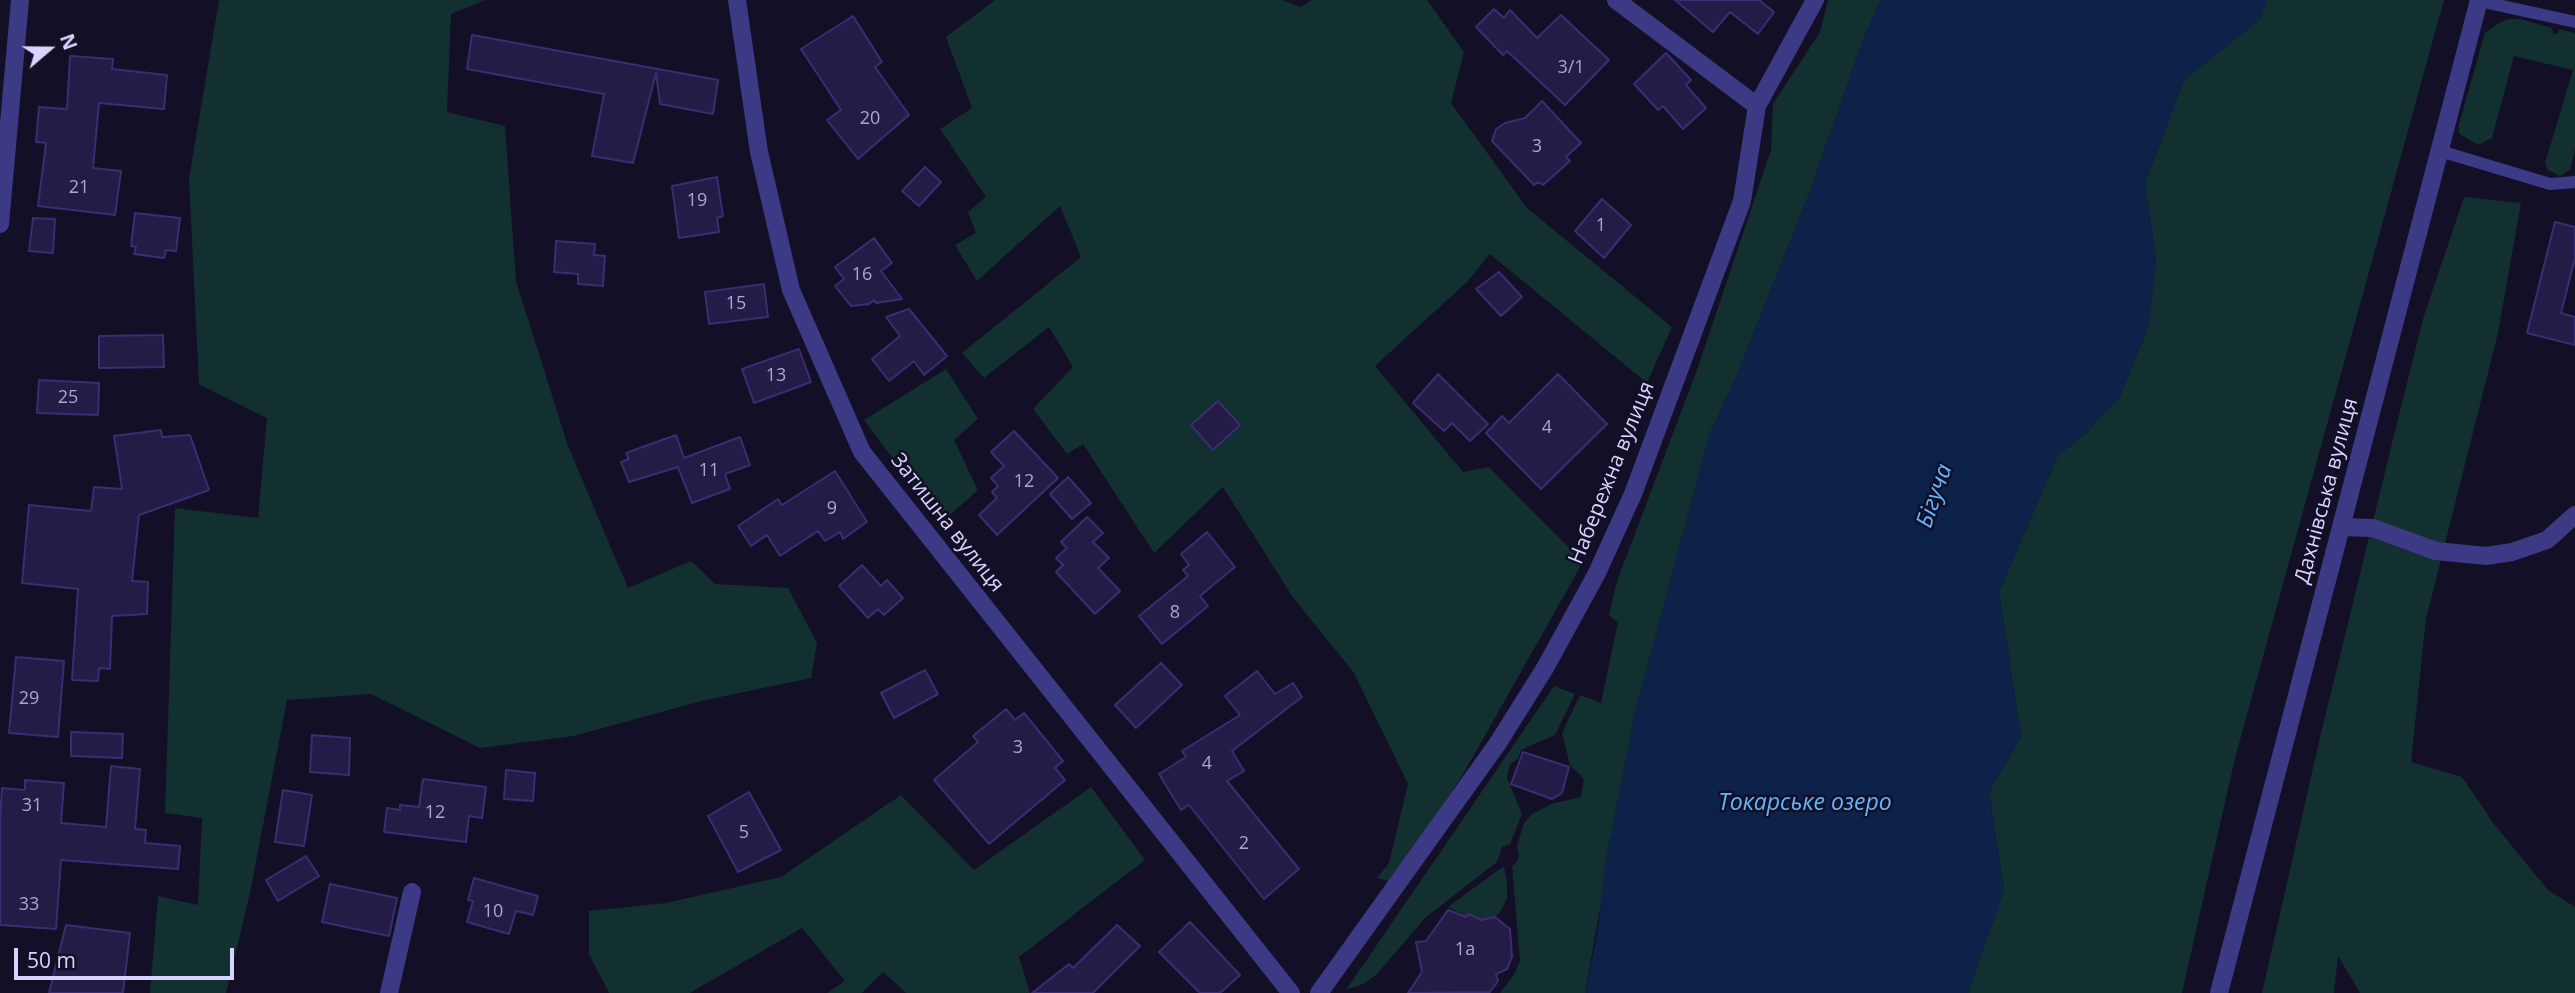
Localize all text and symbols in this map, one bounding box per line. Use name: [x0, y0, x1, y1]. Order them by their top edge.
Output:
north arrow: [14, 14, 84, 84]
text: N: [54, 30, 84, 54]
house number: 3/1: [1557, 57, 1585, 79]
house number: 20: [860, 108, 880, 130]
house number: 3: [1532, 136, 1542, 158]
house number: 21: [69, 177, 89, 199]
house number: 19: [687, 190, 707, 212]
house number: 1: [1596, 215, 1606, 237]
house number: 16: [852, 264, 872, 286]
house number: 15: [726, 293, 746, 315]
house number: 13: [766, 365, 786, 387]
street label: Набережна вулиця: [1564, 378, 1660, 568]
house number: 25: [58, 387, 78, 409]
street label: Дахнівська вулиця: [2290, 396, 2364, 586]
house number: 4: [1542, 417, 1552, 439]
street label: Затишна вулиця: [885, 449, 1009, 597]
house number: 11: [699, 460, 719, 482]
water label: Бігуча: [1911, 460, 1959, 532]
house number: 12: [1014, 471, 1034, 493]
house number: 9: [827, 498, 837, 520]
house number: 8: [1170, 602, 1180, 624]
house number: 29: [19, 688, 39, 710]
house number: 3: [1013, 737, 1023, 759]
house number: 4: [1202, 753, 1212, 775]
water label: Токарське озеро: [1718, 789, 1892, 817]
house number: 31: [22, 795, 42, 817]
house number: 12: [425, 802, 445, 824]
house number: 5: [739, 822, 749, 844]
house number: 2: [1239, 833, 1249, 855]
house number: 33: [19, 894, 39, 916]
house number: 10: [483, 901, 503, 923]
scale bar: [18, 934, 238, 978]
house number: 1а: [1455, 939, 1475, 961]
text: 50 m: [27, 946, 76, 974]

